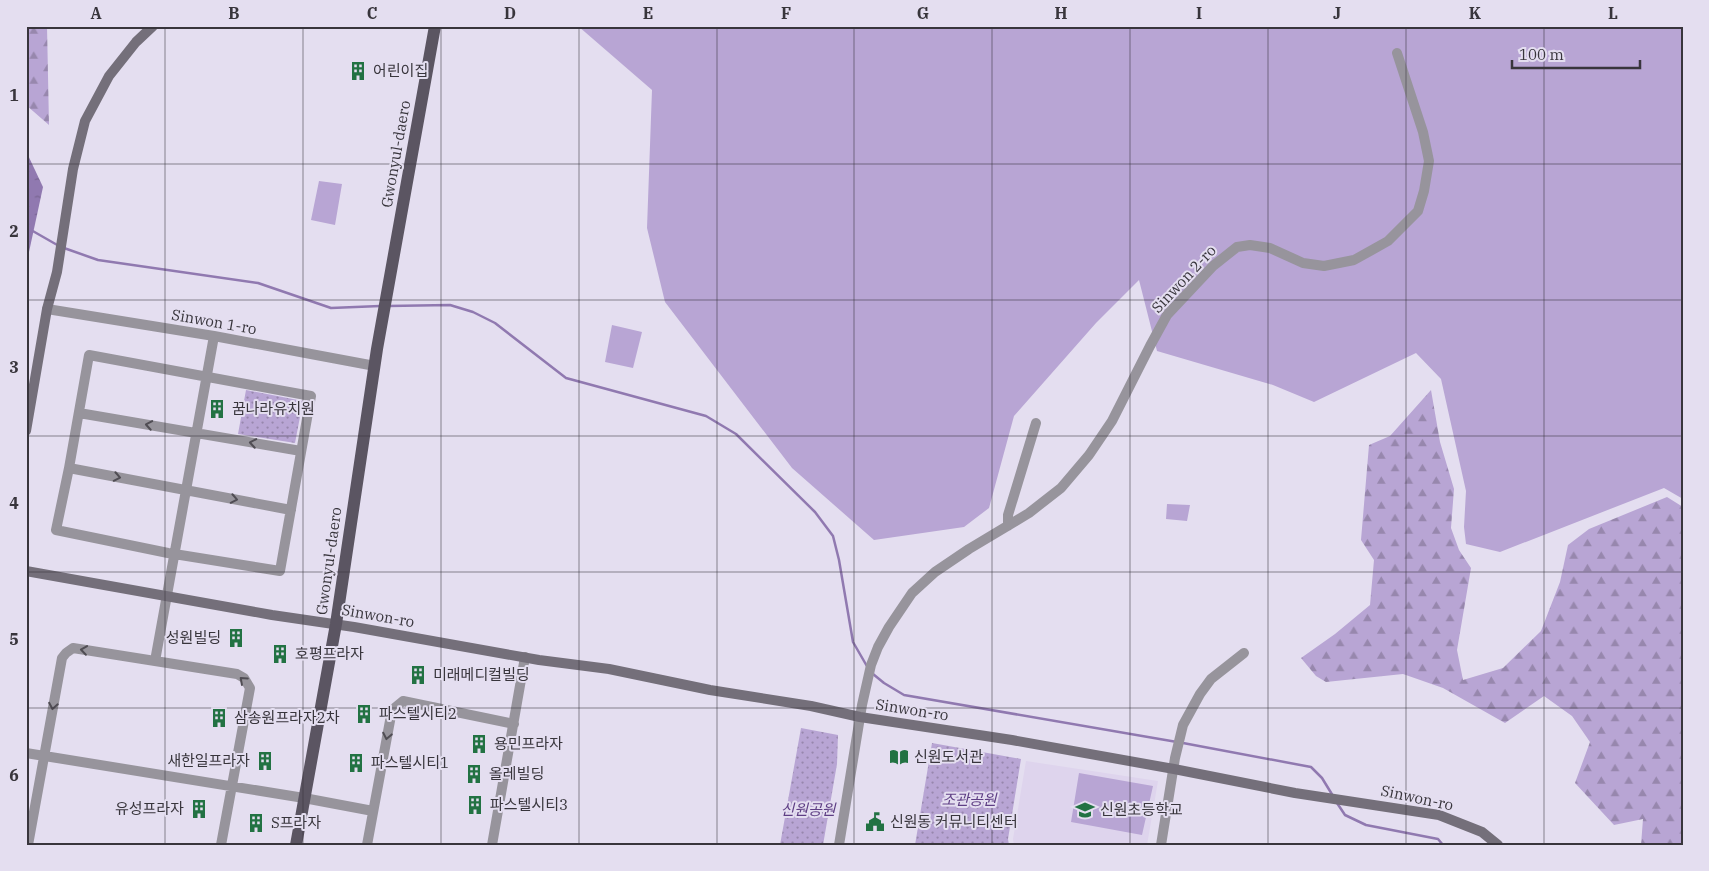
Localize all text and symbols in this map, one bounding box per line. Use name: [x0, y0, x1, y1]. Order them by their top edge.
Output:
text: A: [90, 3, 102, 23]
text: B: [228, 3, 240, 23]
text: C: [367, 3, 377, 23]
text: D: [504, 3, 516, 23]
text: E: [643, 3, 653, 23]
text: F: [781, 3, 791, 23]
text: G: [917, 3, 929, 23]
text: H: [1055, 3, 1068, 23]
text: I: [1196, 3, 1202, 23]
text: J: [1333, 3, 1341, 23]
text: K: [1469, 3, 1482, 23]
text: L: [1608, 3, 1618, 23]
scale bar: [1512, 38, 1639, 70]
text: 100 m: [1519, 45, 1564, 64]
building icon: 어린이집: [347, 60, 369, 82]
place label: 어린이집: [373, 61, 428, 80]
text: 1: [9, 85, 19, 105]
street label: Gwonyul-daero: [377, 99, 414, 209]
text: 2: [9, 221, 19, 241]
street label: Sinwon 2-ro: [1147, 241, 1220, 317]
street label: Sinwon 1-ro: [170, 305, 258, 338]
text: 3: [9, 357, 19, 377]
building icon: 꿈나라유치원: [206, 398, 228, 420]
place label: 꿈나라유치원: [232, 399, 315, 418]
one-way arrow: [144, 421, 153, 431]
one-way arrow: [249, 438, 257, 449]
one-way arrow: [112, 471, 121, 482]
text: 4: [9, 493, 19, 513]
one-way arrow: [230, 494, 239, 504]
street label: Gwonyul-daero: [312, 506, 345, 616]
street label: Sinwon-ro: [340, 600, 416, 631]
building icon: 성원빌딩: [225, 627, 247, 649]
place label: 성원빌딩: [166, 628, 221, 647]
text: 5: [9, 629, 19, 649]
building icon: 호평프라자: [269, 643, 291, 665]
place label: 호평프라자: [295, 644, 364, 663]
one-way arrow: [80, 645, 88, 656]
building icon: 미래메디컬빌딩: [407, 664, 429, 686]
place label: 미래메디컬빌딩: [433, 665, 530, 684]
one-way arrow: [239, 677, 248, 686]
street label: Sinwon-ro: [874, 694, 950, 725]
one-way arrow: [48, 702, 59, 711]
building icon: 파스텔시티2: [353, 703, 375, 725]
place label: 파스텔시티2: [379, 704, 457, 723]
building icon: 삼송원프라자2차: [208, 707, 230, 729]
place label: 삼송원프라자2차: [234, 708, 340, 727]
one-way arrow: [383, 731, 393, 740]
building icon: 용민프라자: [468, 733, 490, 755]
place label: 용민프라자: [494, 734, 563, 753]
library icon: 신원도서관: [888, 746, 910, 768]
place label: 신원도서관: [914, 747, 983, 766]
building icon: 새한일프라자: [254, 750, 276, 772]
place label: 새한일프라자: [167, 751, 250, 770]
building icon: 파스텔시티1: [345, 752, 367, 774]
place label: 파스텔시티1: [371, 753, 449, 772]
building icon: 올레빌딩: [463, 763, 485, 785]
place label: 올레빌딩: [489, 764, 544, 783]
text: 6: [9, 765, 19, 785]
street label: Sinwon-ro: [1379, 781, 1455, 814]
park label: 조관공원: [941, 790, 998, 809]
building icon: 파스텔시티3: [464, 794, 486, 816]
place label: 파스텔시티3: [490, 795, 568, 814]
building icon: 유성프라자: [188, 798, 210, 820]
place label: 유성프라자: [115, 799, 184, 818]
school or university icon: 신원초등학교: [1074, 799, 1096, 821]
park label: 신원공원: [780, 800, 837, 819]
place label: 신원초등학교: [1100, 800, 1183, 819]
public building icon: 신원동 커뮤니티센터: [864, 811, 886, 833]
building icon: S프라자: [245, 812, 267, 834]
place label: 신원동 커뮤니티센터: [890, 812, 1018, 831]
place label: S프라자: [271, 813, 321, 832]

